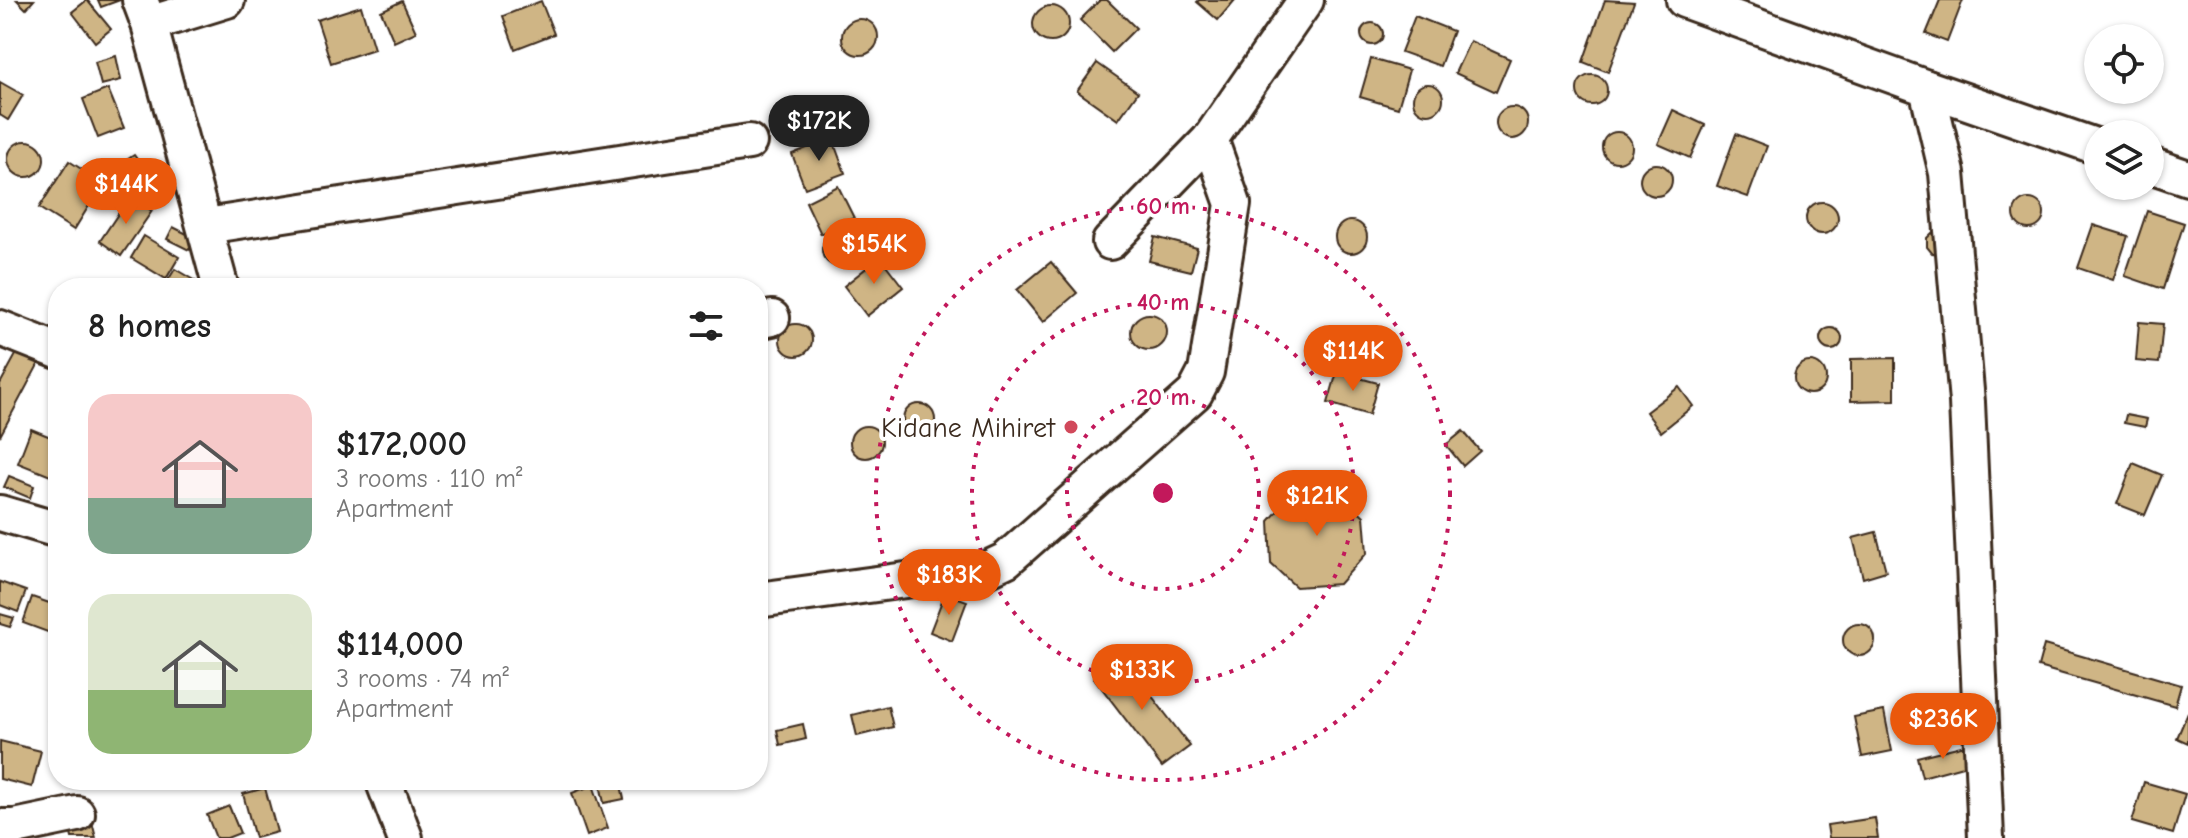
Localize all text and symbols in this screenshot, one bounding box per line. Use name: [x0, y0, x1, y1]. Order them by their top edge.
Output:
map controls: [2084, 24, 2164, 200]
button: locate: [2084, 24, 2164, 104]
pin: $172K: [763, 95, 875, 163]
text: $172K: [786, 106, 852, 136]
button: layers: [2084, 120, 2164, 200]
pin: $144K: [70, 158, 182, 226]
text: $144K: [94, 169, 158, 199]
text: 60 m: [1136, 192, 1190, 220]
pin: $154K: [818, 218, 930, 286]
text: $154K: [841, 229, 907, 259]
text: 40 m: [1137, 288, 1189, 316]
icon: filters: [684, 304, 728, 348]
text: 8 homes: [88, 306, 211, 346]
pin: $114K: [1297, 325, 1409, 393]
text: $114K: [1322, 336, 1384, 366]
text: 20 m: [1136, 383, 1190, 411]
place label: Kidane Mihiret: [881, 412, 1056, 444]
marker: Kidane Mihiret: [1062, 418, 1080, 436]
text: $172,000: [336, 424, 467, 464]
icon: home: [152, 426, 248, 522]
text: 3 rooms · 110 m²: [336, 464, 523, 494]
pin: $121K: [1261, 470, 1373, 538]
centre of rings: [1149, 479, 1177, 507]
text: $121K: [1285, 481, 1349, 511]
text: Apartment: [336, 494, 452, 524]
pin: $183K: [893, 549, 1005, 617]
text: $183K: [916, 560, 982, 590]
text: $114,000: [336, 624, 464, 664]
icon: home: [152, 626, 248, 722]
pin: $133K: [1086, 644, 1198, 712]
text: $133K: [1109, 655, 1175, 685]
text: 3 rooms · 74 m²: [336, 664, 509, 694]
pin: $236K: [1887, 693, 1999, 761]
text: Apartment: [336, 694, 452, 724]
text: $236K: [1908, 704, 1978, 734]

